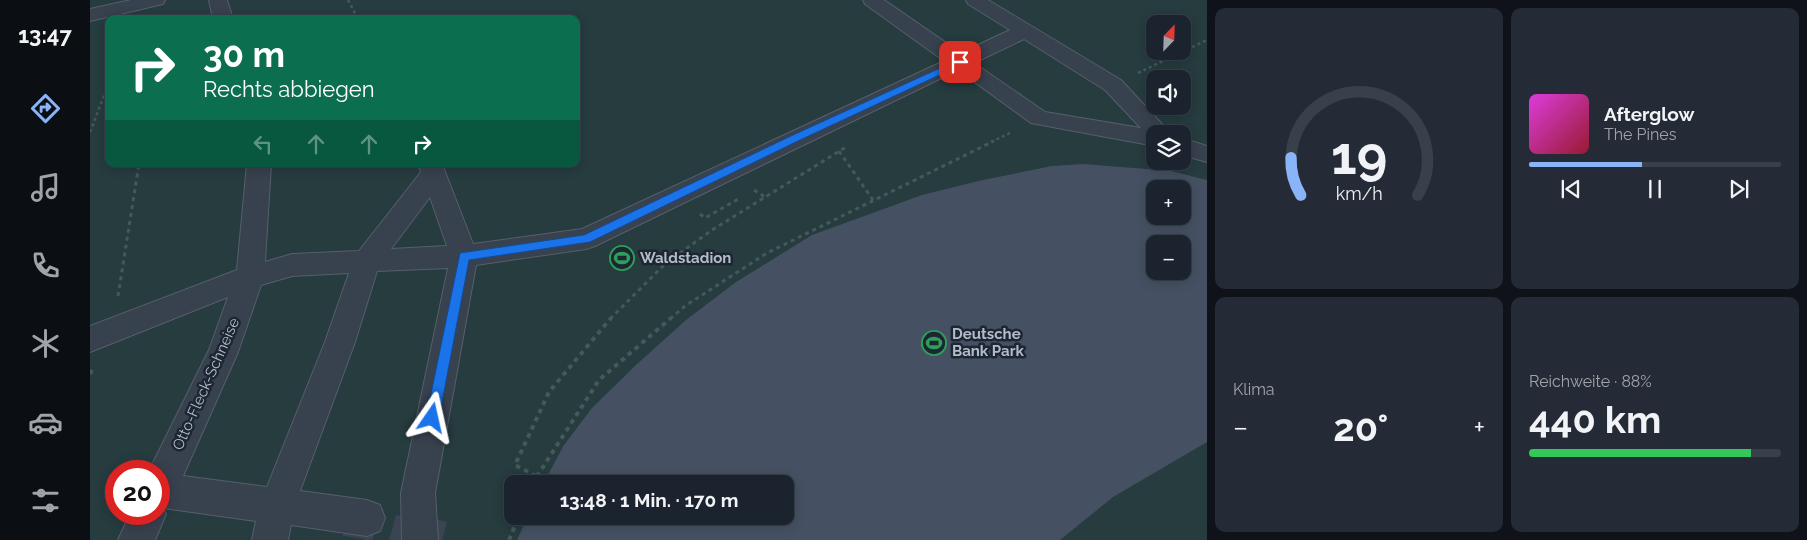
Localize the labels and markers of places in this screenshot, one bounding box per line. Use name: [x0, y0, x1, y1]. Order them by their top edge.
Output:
pin: [939, 41, 981, 83]
sports icon: Waldstadion: [609, 245, 635, 271]
place label: Waldstadion: [640, 249, 731, 267]
place label: Deutsche Bank Park: [952, 325, 1024, 360]
sports icon: Deutsche Bank Park: [921, 330, 947, 356]

